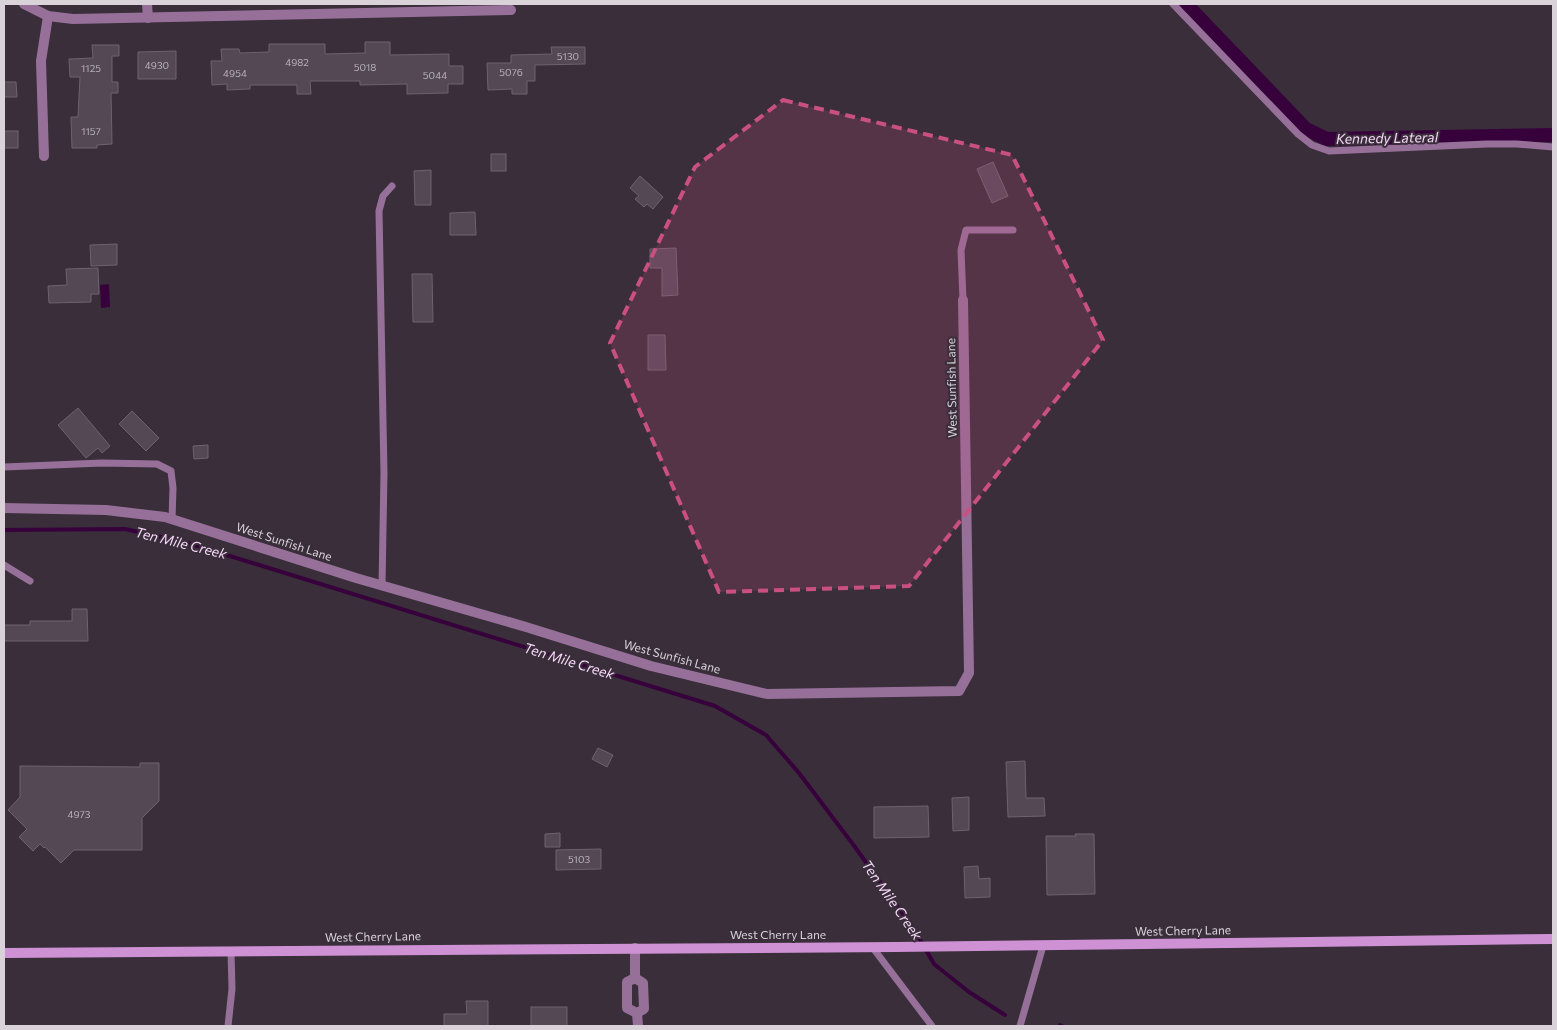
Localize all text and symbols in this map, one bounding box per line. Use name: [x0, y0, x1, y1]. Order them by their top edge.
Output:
house number: 5130: [557, 50, 579, 62]
house number: 4982: [285, 56, 309, 68]
house number: 4930: [145, 59, 169, 71]
house number: 5018: [354, 61, 376, 73]
house number: 1125: [81, 62, 101, 74]
house number: 5076: [499, 66, 523, 78]
house number: 4954: [223, 67, 247, 79]
house number: 5044: [423, 69, 447, 81]
house number: 1157: [81, 125, 101, 137]
water label: Kennedy Lateral: [1336, 128, 1439, 147]
street label: West Sunfish Lane: [943, 338, 959, 438]
street label: West Sunfish Lane: [235, 519, 334, 563]
water label: Ten Mile Creek: [134, 523, 229, 562]
street label: West Sunfish Lane: [622, 636, 722, 676]
water label: Ten Mile Creek: [522, 639, 617, 682]
house number: 4973: [67, 808, 91, 820]
house number: 5103: [568, 853, 590, 865]
water label: Ten Mile Creek: [859, 856, 927, 943]
street label: West Cherry Lane: [1135, 922, 1231, 938]
street label: West Cherry Lane: [730, 927, 826, 941]
street label: West Cherry Lane: [325, 928, 421, 944]

